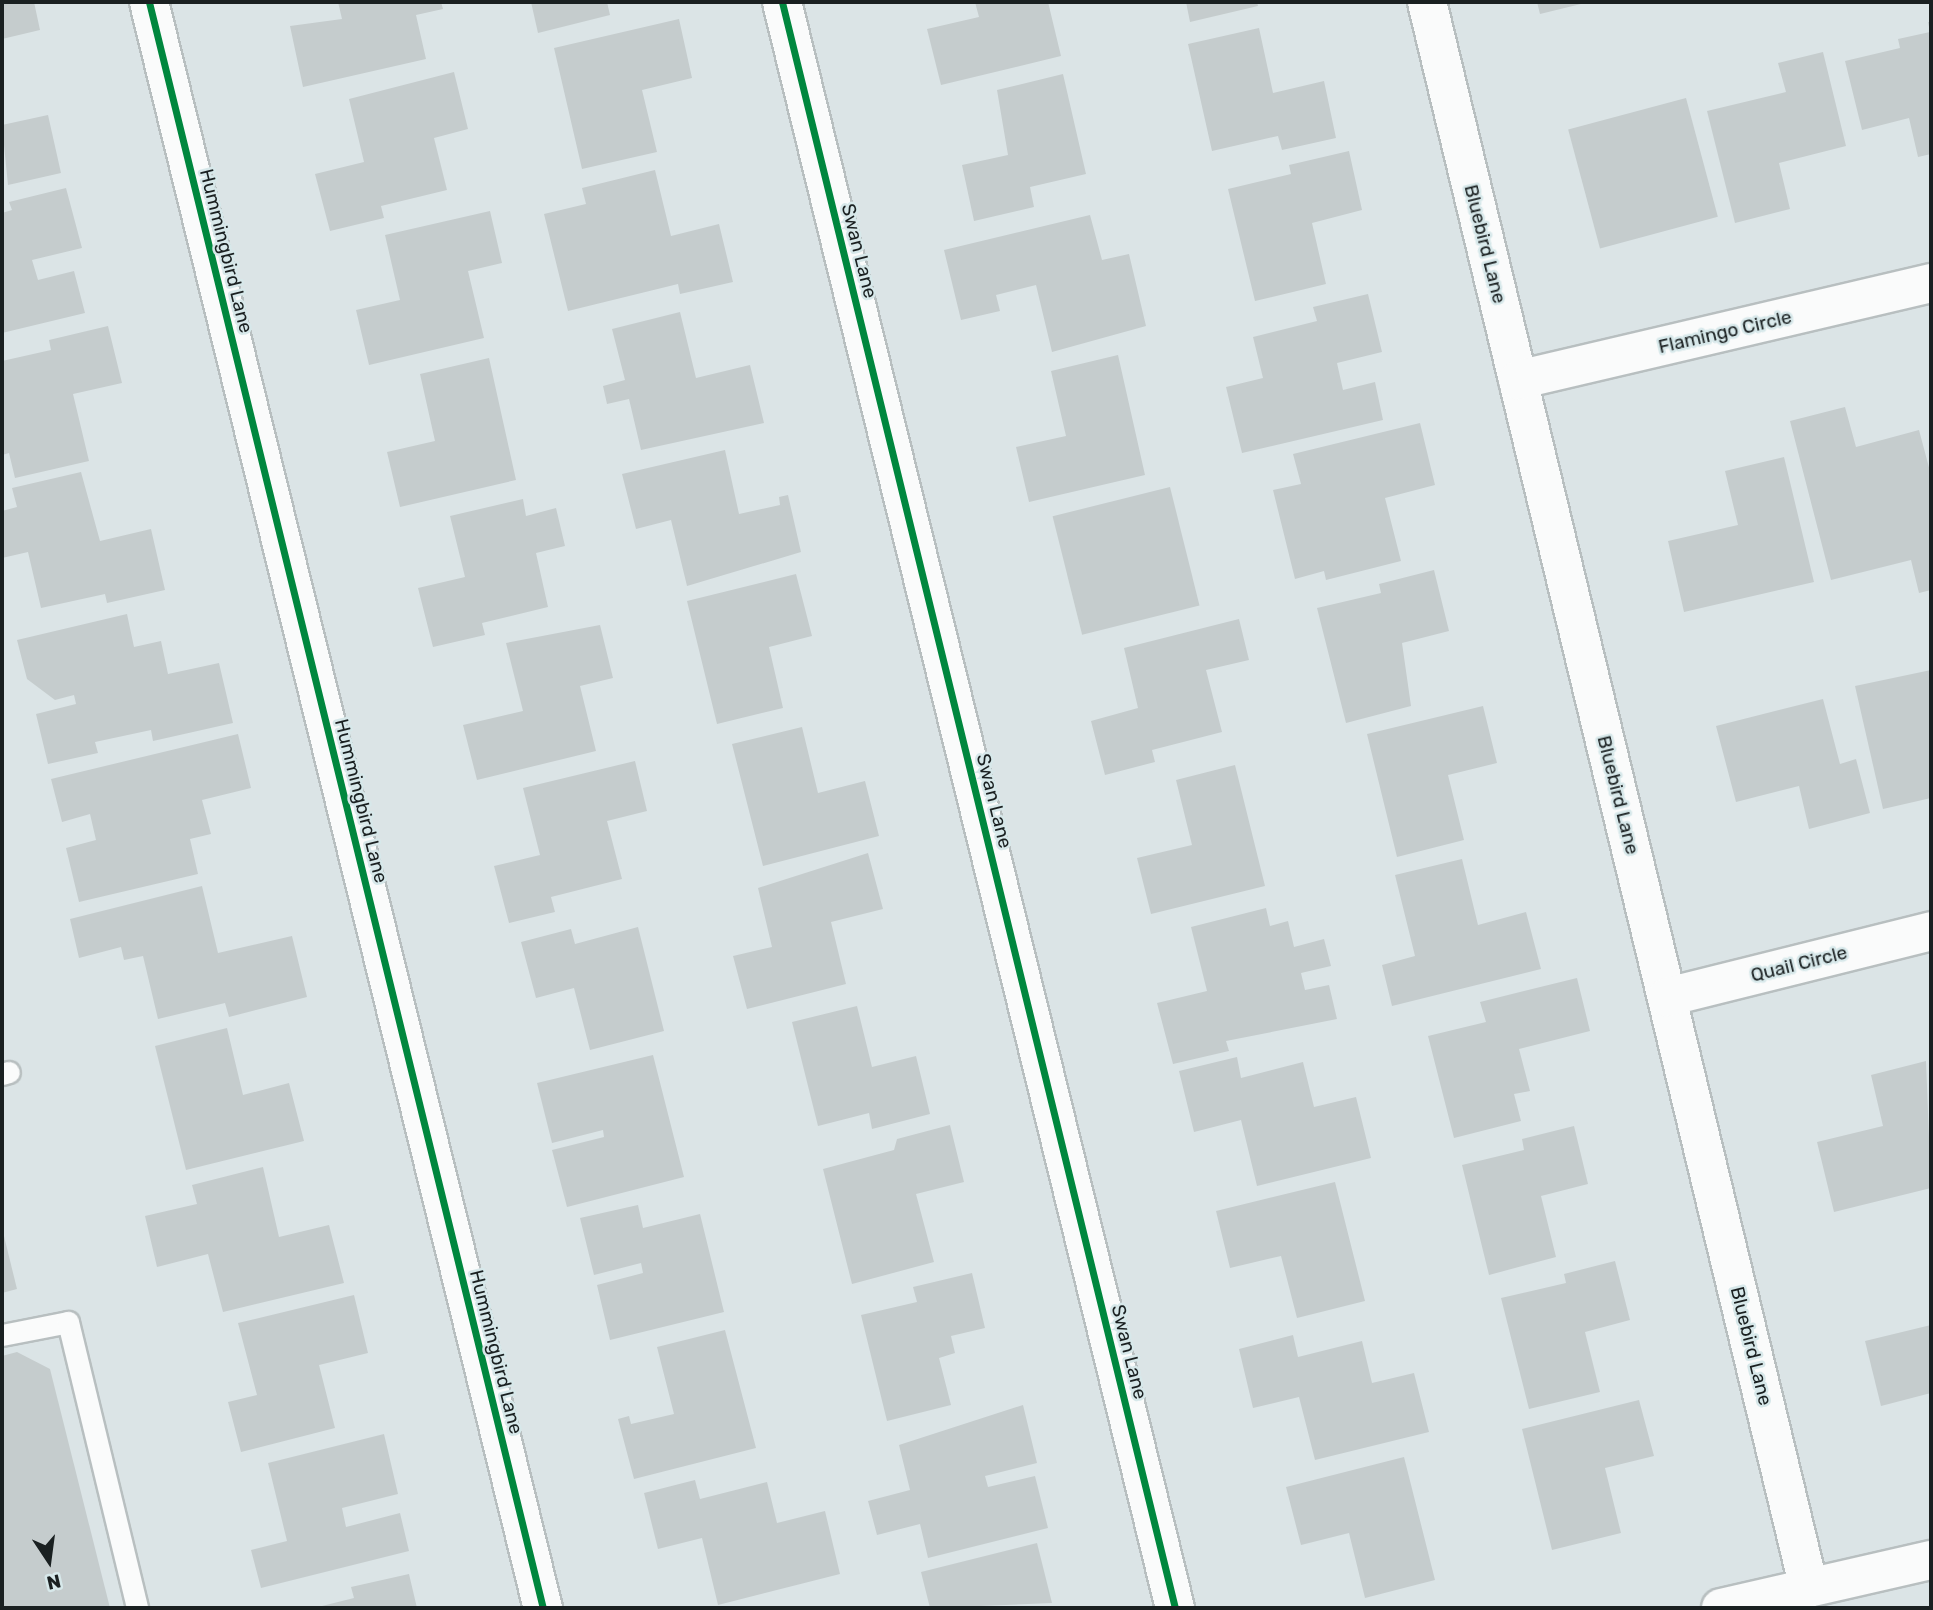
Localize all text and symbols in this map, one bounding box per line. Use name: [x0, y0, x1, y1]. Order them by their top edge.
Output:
street label: Hummingbird Lane: [195, 167, 257, 335]
street label: Bluebird Lane: [1459, 182, 1511, 306]
street label: Swan Lane: [836, 201, 882, 301]
street label: Flamingo Circle: [1656, 306, 1794, 358]
street label: Hummingbird Lane: [330, 717, 392, 885]
street label: Bluebird Lane: [1592, 733, 1644, 857]
street label: Swan Lane: [971, 751, 1017, 851]
street label: Quail Circle: [1748, 941, 1850, 987]
street label: Hummingbird Lane: [465, 1268, 527, 1436]
street label: Bluebird Lane: [1725, 1284, 1777, 1408]
street label: Swan Lane: [1106, 1302, 1152, 1402]
north arrow: [14, 1526, 84, 1596]
text: N: [45, 1569, 63, 1595]

